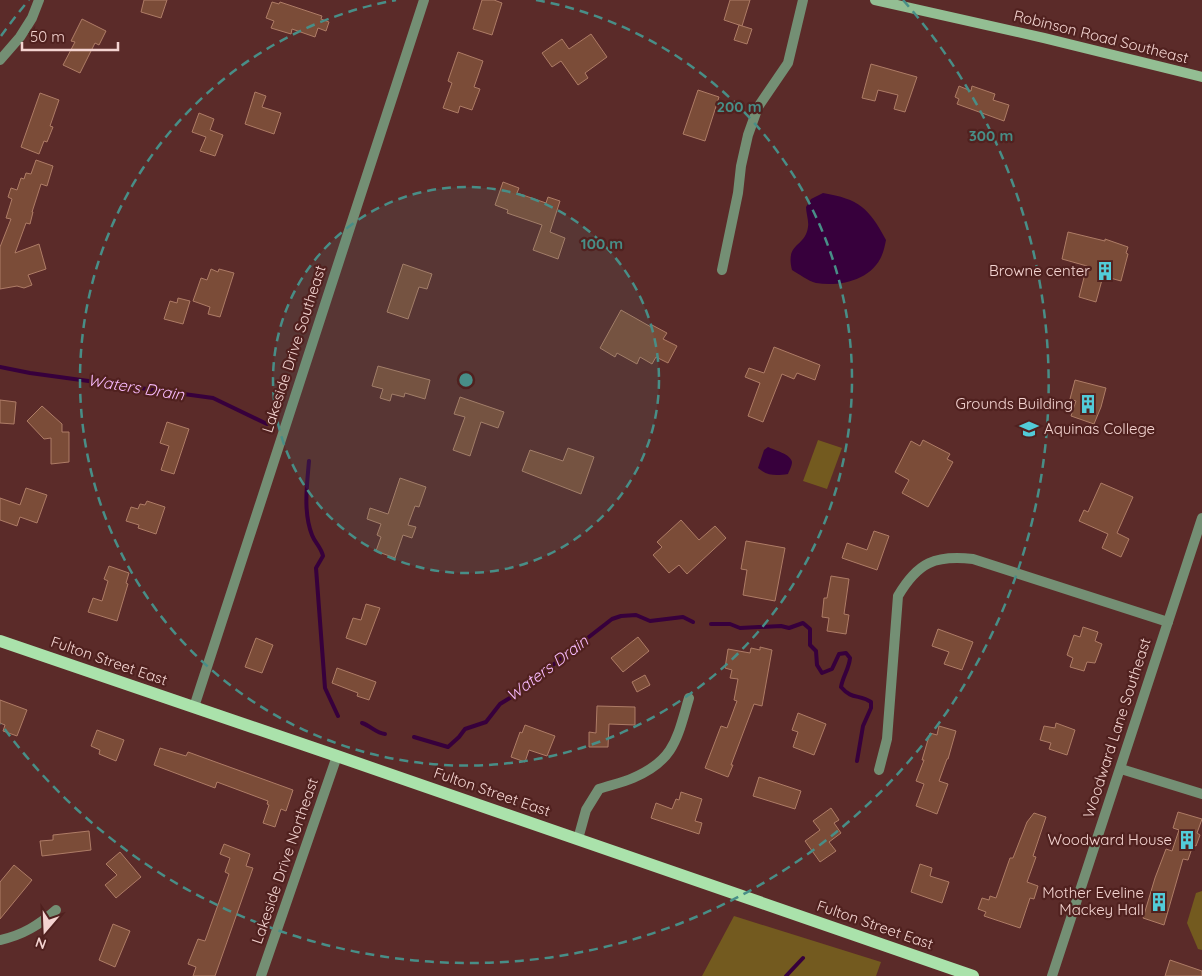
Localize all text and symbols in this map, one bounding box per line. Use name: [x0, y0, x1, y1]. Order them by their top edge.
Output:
street label: Robinson Road Southeast: [1012, 6, 1191, 67]
scale bar: [22, 20, 119, 52]
text: 50 m: [30, 27, 65, 46]
text: 200 m: [717, 97, 762, 116]
text: 300 m: [969, 126, 1013, 145]
text: 100 m: [581, 234, 623, 253]
building icon: Browne center: [1094, 260, 1116, 282]
place label: Browne center: [989, 261, 1090, 280]
street label: Lakeside Drive Southeast: [257, 263, 330, 435]
water label: Waters Drain: [86, 370, 186, 405]
centre of rings: [457, 371, 475, 389]
building icon: Grounds Building: [1077, 393, 1099, 415]
place label: Grounds Building: [956, 394, 1073, 413]
school or university icon: Aquinas College: [1018, 418, 1040, 440]
place label: Aquinas College: [1044, 419, 1155, 438]
water label: Waters Drain: [502, 630, 592, 705]
street label: Fulton Street East: [48, 632, 170, 689]
street label: Woodward Lane Southeast: [1078, 635, 1155, 820]
street label: Fulton Street East: [431, 763, 553, 820]
street label: Lakeside Drive Northeast: [247, 775, 322, 946]
building icon: Woodward House: [1176, 829, 1198, 851]
place label: Woodward House: [1048, 830, 1172, 849]
place label: Mother Eveline Mackey Hall: [1042, 883, 1144, 919]
building icon: Mother Eveline Mackey Hall: [1148, 891, 1170, 913]
street label: Fulton Street East: [814, 896, 936, 953]
north arrow: [20, 906, 70, 956]
text: N: [33, 933, 49, 953]

